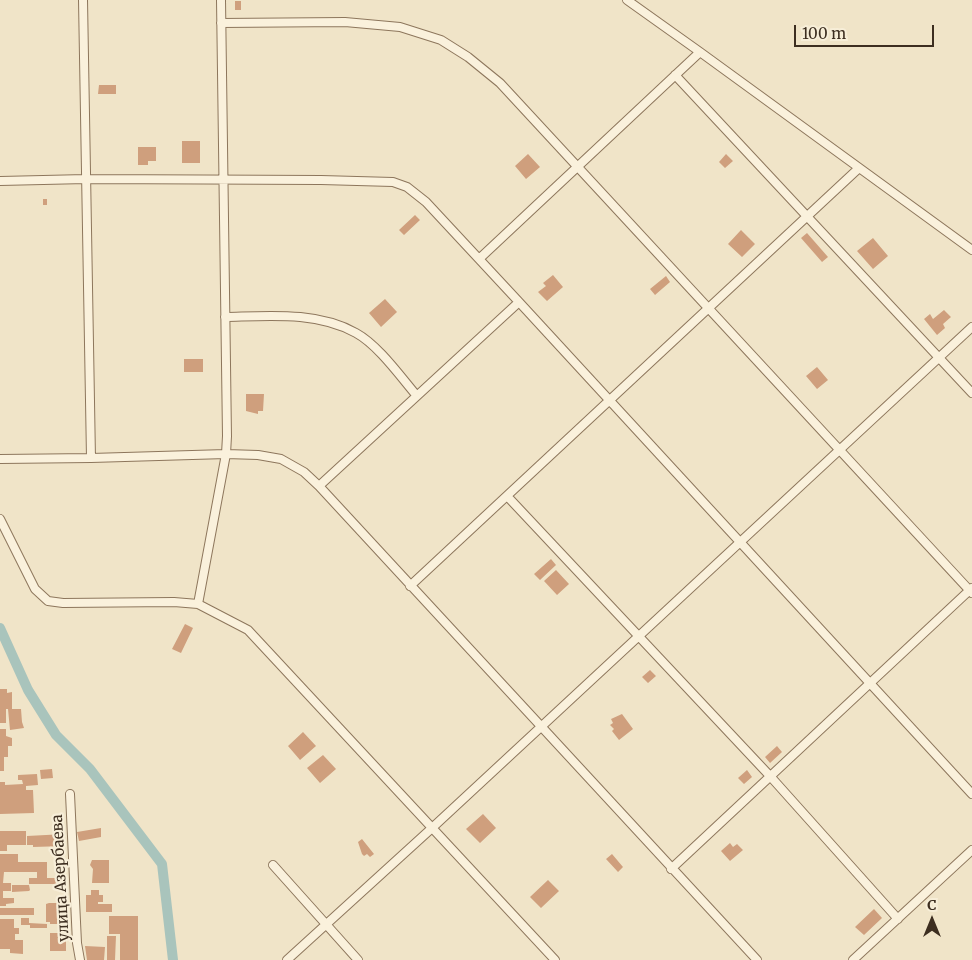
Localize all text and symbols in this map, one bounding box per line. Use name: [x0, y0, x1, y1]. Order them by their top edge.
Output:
scale bar: [797, 15, 937, 47]
text: 100 m: [802, 24, 846, 43]
street label: улица Азербаева: [49, 814, 73, 942]
north arrow: [907, 895, 957, 945]
text: С: [927, 896, 937, 914]

